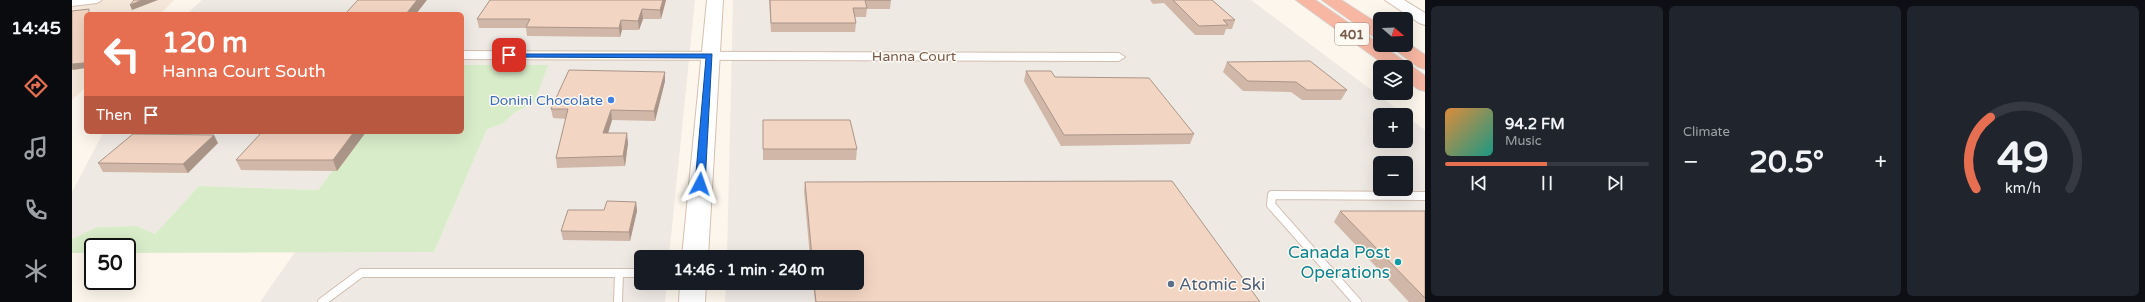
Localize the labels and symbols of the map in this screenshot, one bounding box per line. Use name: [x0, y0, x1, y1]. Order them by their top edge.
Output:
north arrow: [1373, 12, 1413, 52]
road number: 401: [1335, 23, 1369, 45]
pin: [492, 38, 526, 72]
street label: Hanna Court: [872, 48, 957, 65]
place label: Donini Chocolate: [490, 92, 603, 109]
marker: Donini Chocolate: [606, 95, 616, 105]
position arrow: [679, 163, 721, 205]
speed limit sign: 50: [84, 238, 136, 290]
place label: Canada Post Operations: [1288, 242, 1390, 283]
marker: Canada Post Operations: [1393, 257, 1403, 267]
place label: Atomic Ski: [1179, 274, 1265, 295]
marker: Atomic Ski: [1166, 279, 1176, 289]

